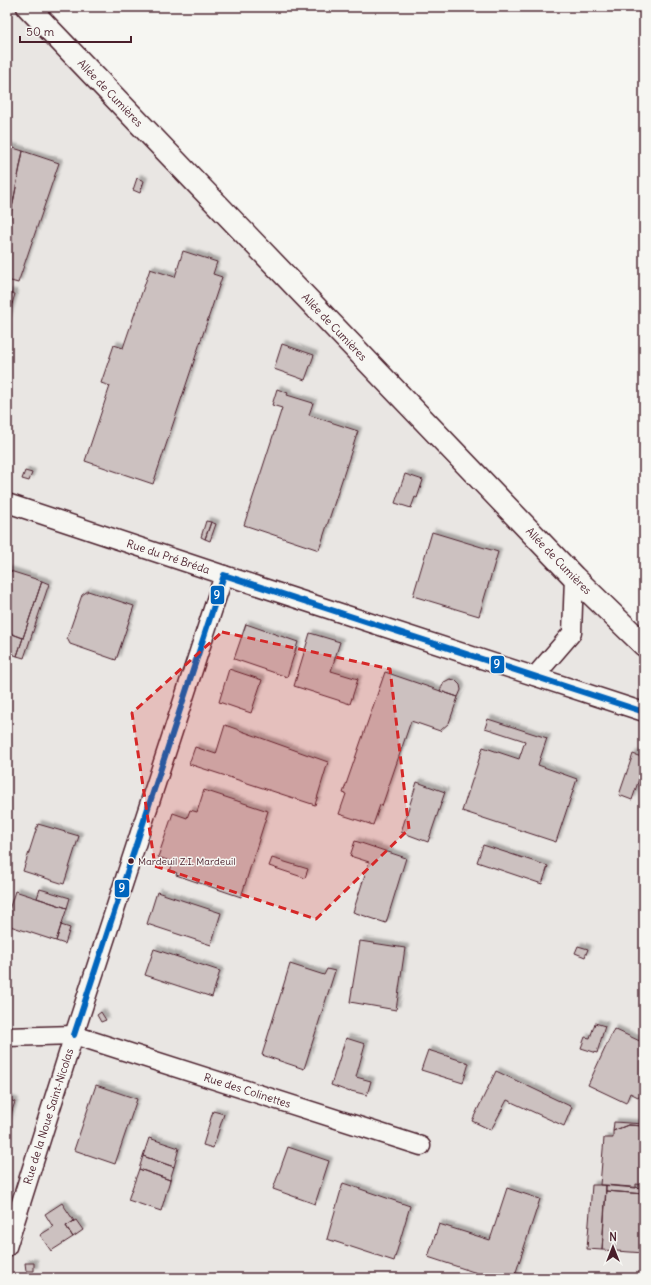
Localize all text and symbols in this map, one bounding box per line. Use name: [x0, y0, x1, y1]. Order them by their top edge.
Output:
scale bar: [20, 18, 131, 44]
text: 50 m: [26, 24, 55, 39]
street label: Allée de Cumières: [75, 56, 146, 130]
street label: Allée de Cumières: [299, 290, 370, 364]
street label: Allée de Cumières: [523, 524, 595, 597]
street label: Rue du Pré Bréda: [125, 536, 212, 577]
line badge: 9: [210, 585, 225, 605]
text: 9: [214, 588, 220, 602]
line badge: 9: [490, 655, 505, 674]
text: 9: [494, 657, 500, 671]
place label: Mardeuil Z.I. Mardeuil: [138, 855, 235, 868]
marker: Mardeuil Z.I. Mardeuil: [126, 856, 136, 866]
line badge: 9: [114, 879, 130, 898]
text: 9: [119, 881, 125, 895]
street label: Rue de la Noue Saint-Nicolas: [20, 1047, 76, 1186]
street label: Rue des Colinettes: [202, 1070, 293, 1111]
north arrow: [593, 1227, 633, 1267]
text: N: [609, 1230, 617, 1244]

